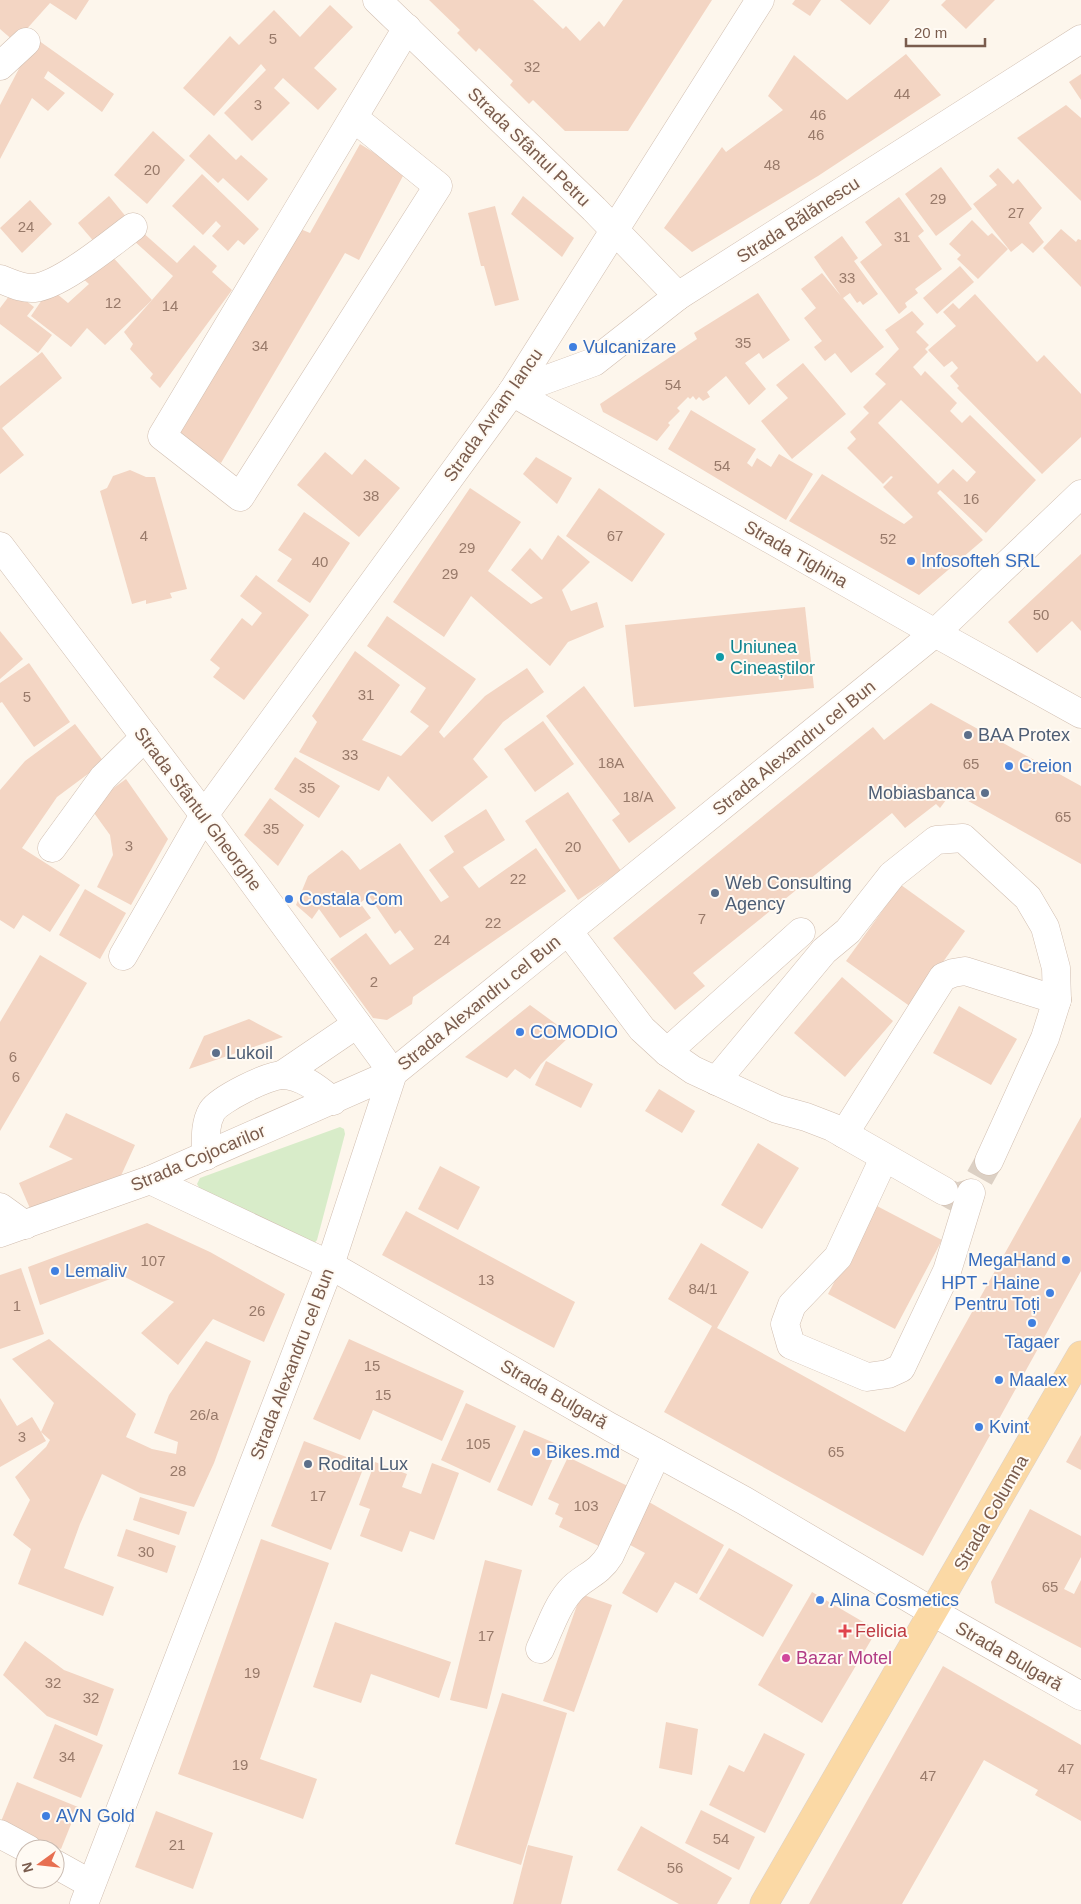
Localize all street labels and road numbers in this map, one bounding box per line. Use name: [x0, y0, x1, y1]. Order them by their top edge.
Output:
street label: Strada Sfântul Petru: [464, 84, 594, 210]
street label: Strada Bălănescu: [733, 173, 863, 267]
street label: Strada Avram Iancu: [440, 345, 546, 485]
street label: Strada Tighina: [741, 516, 852, 592]
street label: Strada Alexandru cel Bun: [709, 676, 879, 820]
street label: Strada Sfântul Gheorghe: [130, 723, 266, 895]
street label: Strada Alexandru cel Bun: [394, 931, 564, 1075]
street label: Strada Cojocarilor: [128, 1121, 268, 1195]
street label: Strada Alexandru cel Bun: [246, 1266, 338, 1462]
street label: Strada Bulgară: [497, 1355, 612, 1433]
street label: Strada Columna: [950, 1451, 1033, 1574]
street label: Strada Bulgară: [952, 1617, 1067, 1695]

